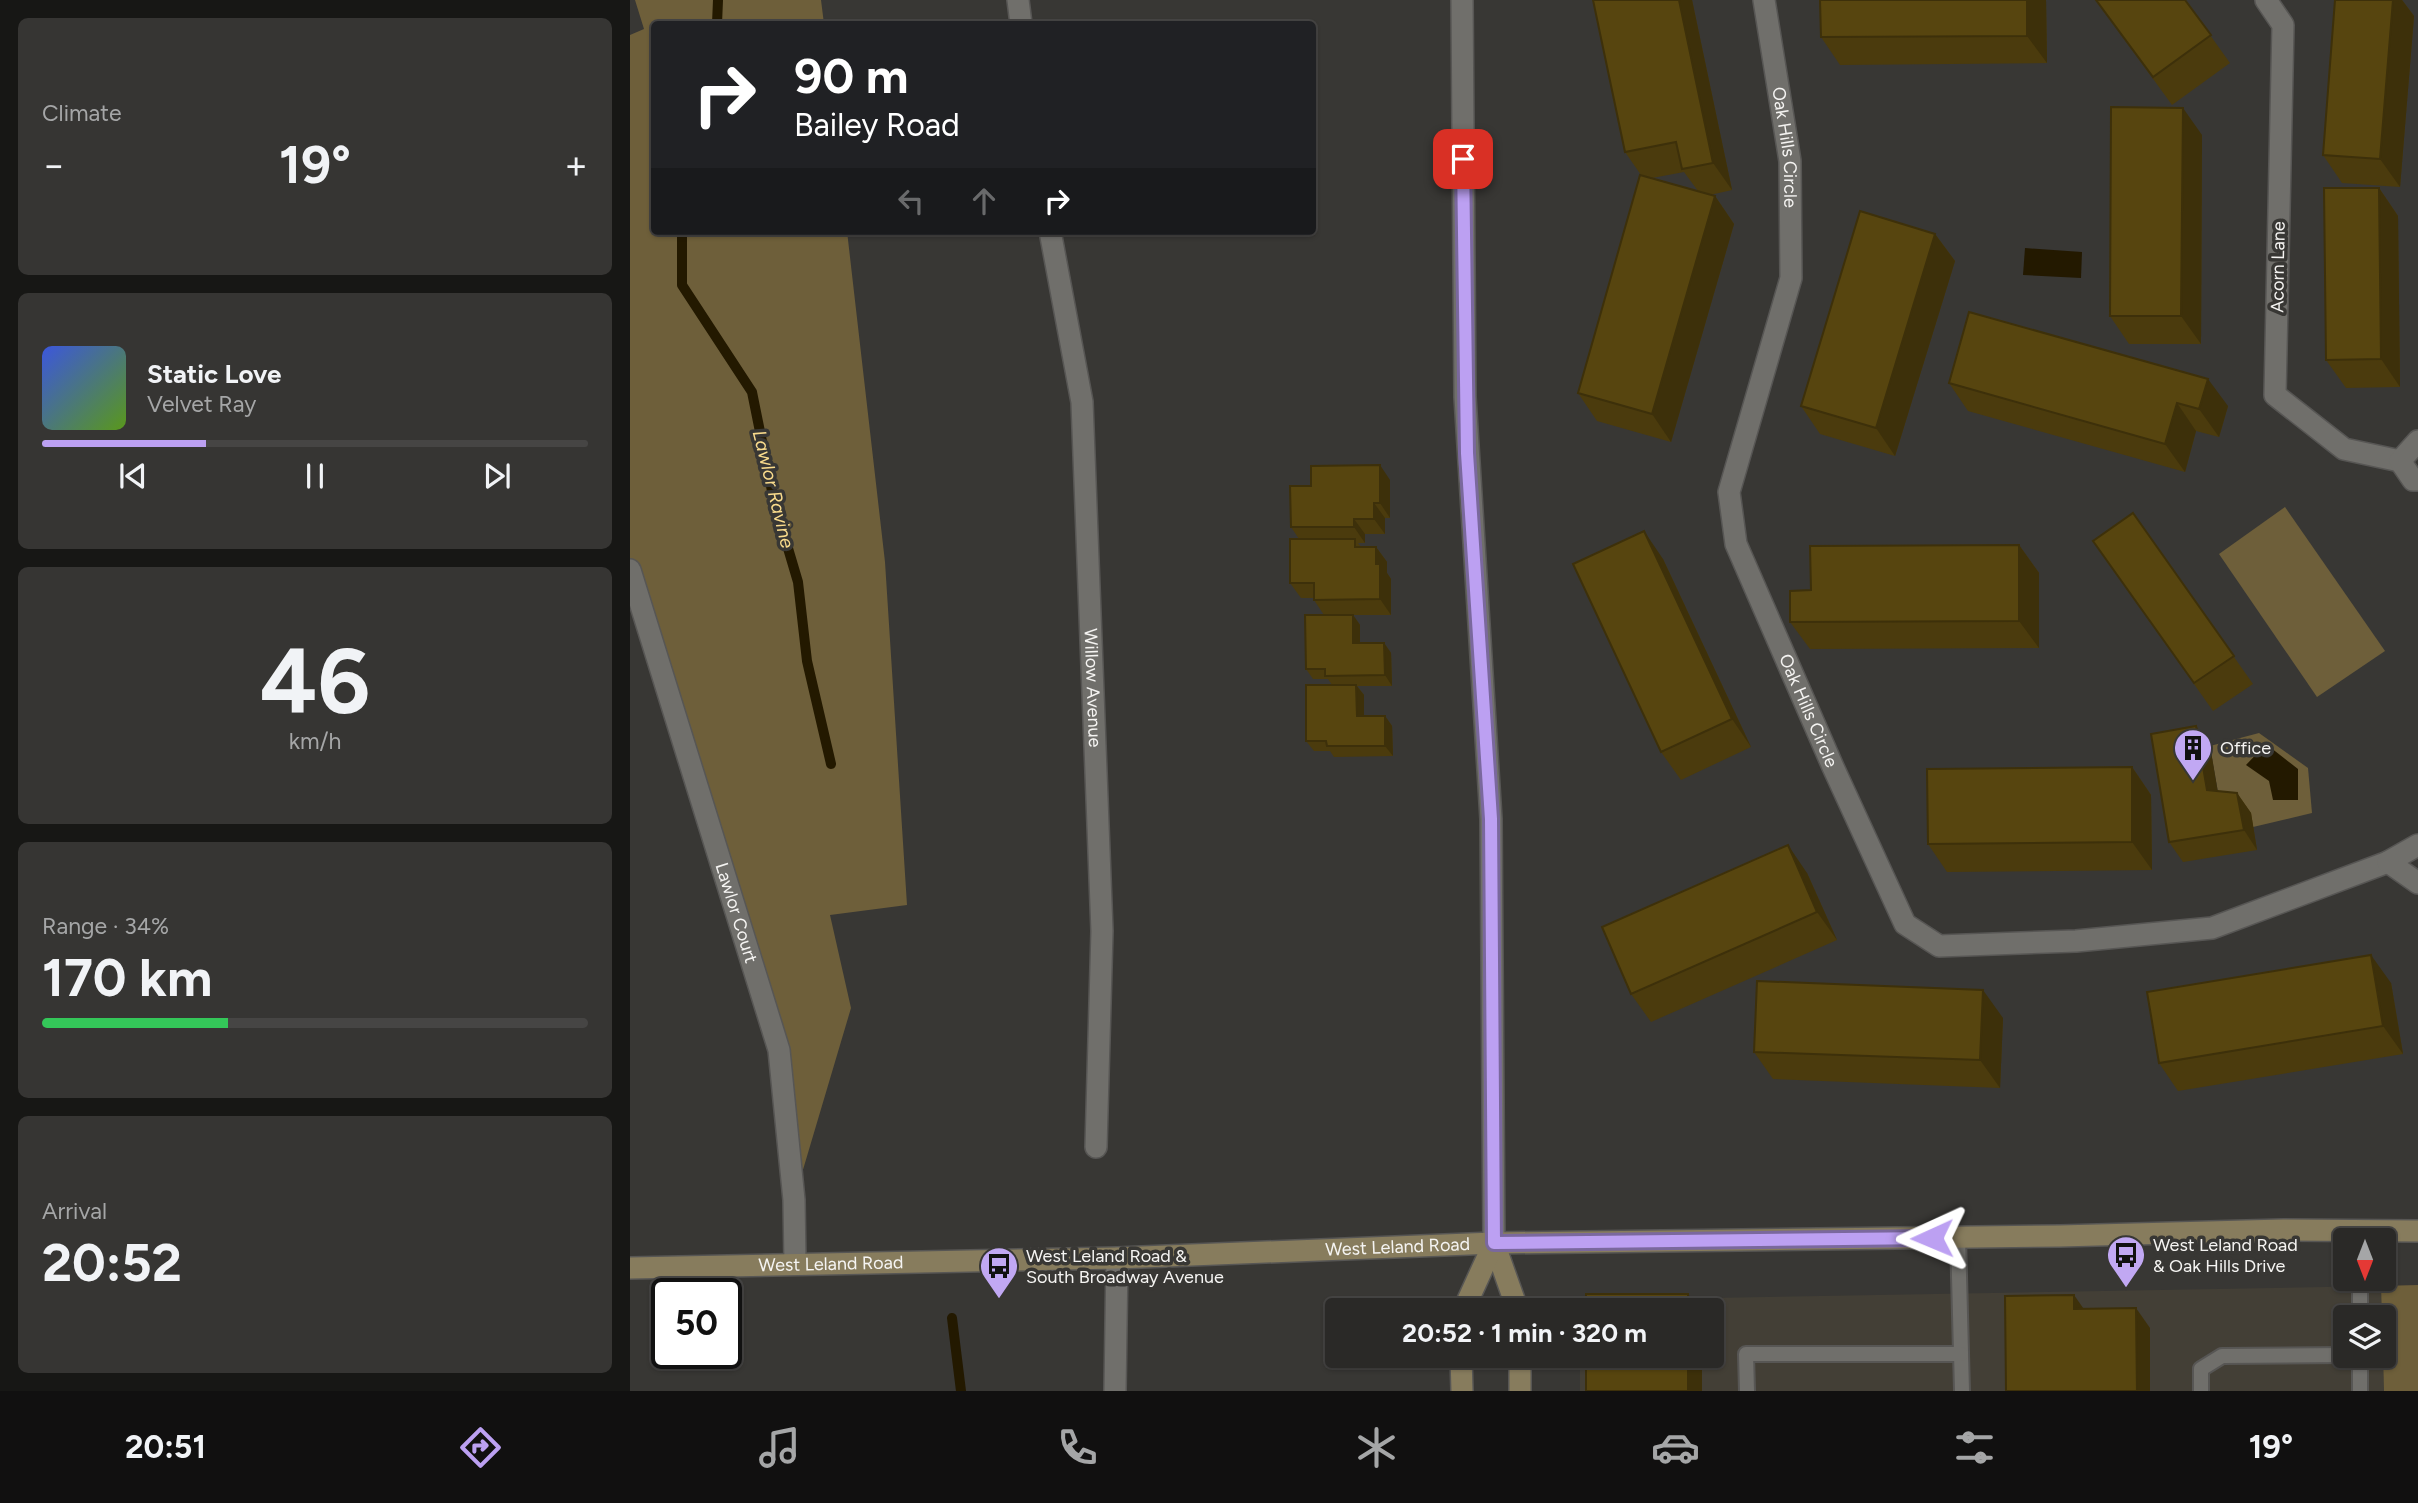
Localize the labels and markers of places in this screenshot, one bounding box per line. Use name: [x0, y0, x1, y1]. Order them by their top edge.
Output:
pin: [1433, 129, 1493, 189]
building icon: Office: [2172, 727, 2214, 782]
place label: Office: [2220, 737, 2271, 759]
bus stop icon: West Leland Road & Oak Hills Drive: [2105, 1234, 2147, 1289]
place label: West Leland Road & Oak Hills Drive: [2153, 1234, 2298, 1277]
bus stop icon: West Leland Road & South Broadway Avenue: [978, 1245, 1020, 1300]
place label: West Leland Road & South Broadway Avenue: [1026, 1245, 1224, 1288]

